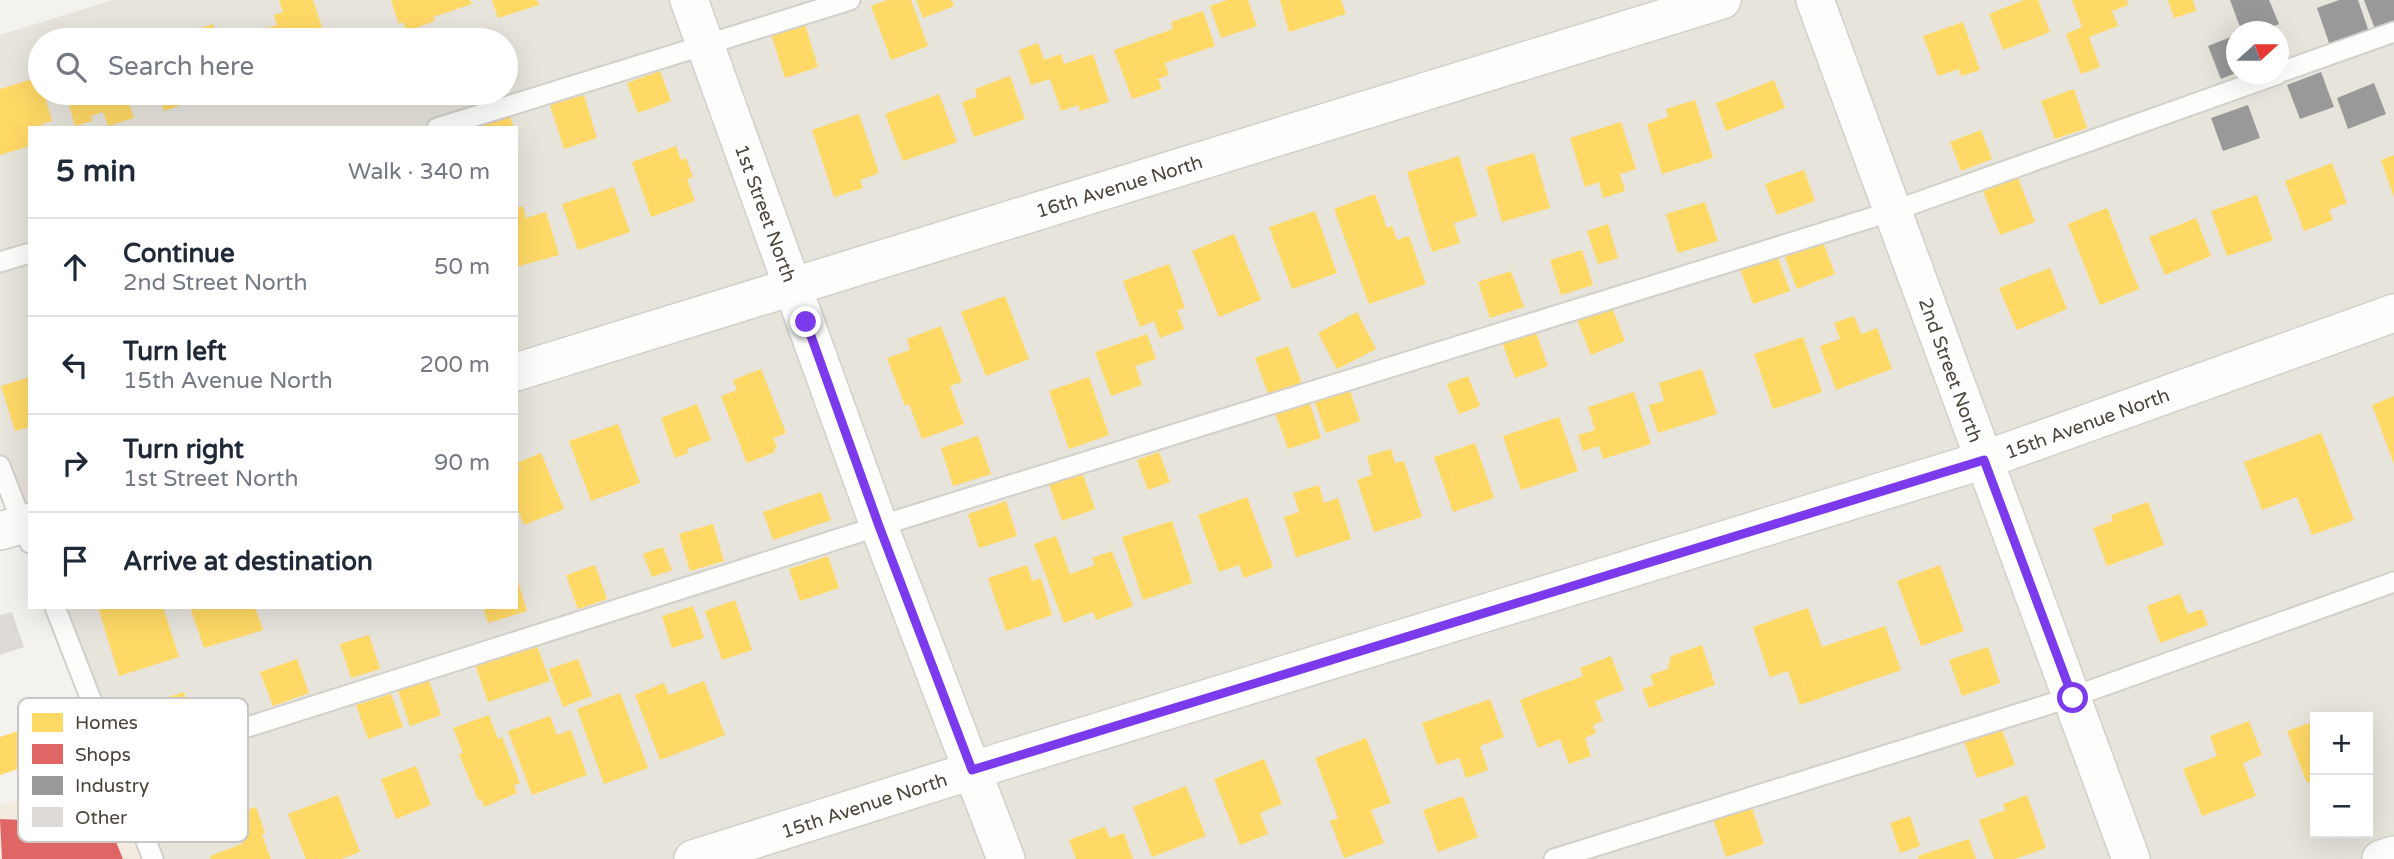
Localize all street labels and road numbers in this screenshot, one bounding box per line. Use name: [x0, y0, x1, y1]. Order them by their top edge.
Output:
street label: 1st Street North: [730, 141, 800, 285]
street label: 16th Avenue North: [1033, 151, 1205, 223]
street label: 2nd Street North: [1914, 295, 1986, 446]
street label: 15th Avenue North: [2002, 384, 2172, 464]
street label: 15th Avenue North: [779, 769, 950, 843]

